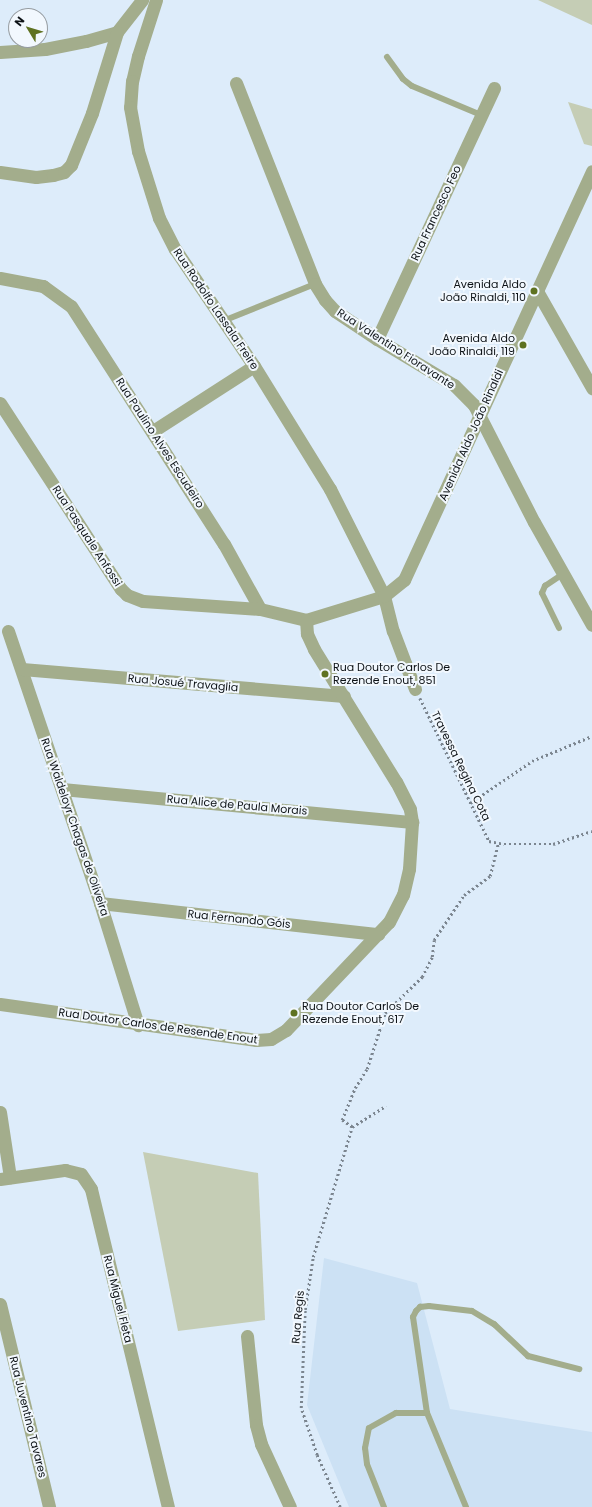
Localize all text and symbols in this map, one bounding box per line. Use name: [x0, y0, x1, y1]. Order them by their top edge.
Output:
north arrow: [8, 8, 48, 48]
text: N: [10, 13, 28, 29]
street label: Rua Francesco Feo: [408, 163, 464, 263]
street label: Rua Rodolfo Lassala Freire: [171, 246, 261, 372]
place label: Avenida Aldo João Rinaldi, 110: [440, 278, 526, 304]
marker: Avenida Aldo João Rinaldi, 110: [529, 286, 539, 296]
street label: Rua Valentino Fioravante: [335, 306, 457, 392]
place label: Avenida Aldo João Rinaldi, 119: [429, 332, 515, 358]
marker: Avenida Aldo João Rinaldi, 119: [518, 340, 528, 350]
street label: Avenida Aldo João Rinaldi: [436, 367, 506, 503]
street label: Rua Paulino Alves Escudeiro: [113, 376, 207, 510]
street label: Rua Pasquale Anfossi: [50, 483, 124, 589]
place label: Rua Doutor Carlos De Rezende Enout, 851: [333, 661, 450, 687]
marker: Rua Doutor Carlos De Rezende Enout, 851: [320, 669, 330, 679]
street label: Rua Josué Travaglia: [127, 672, 239, 694]
street label: Travessa Regina Cota: [429, 709, 493, 823]
street label: Rua Waldeloyr Chagas de Oliveira: [38, 736, 112, 918]
street label: Rua Alice de Paula Morais: [166, 792, 308, 818]
street label: Rua Fernando Góis: [187, 907, 291, 931]
place label: Rua Doutor Carlos De Rezende Enout, 617: [302, 1000, 419, 1026]
street label: Rua Doutor Carlos de Resende Enout: [58, 1005, 258, 1047]
marker: Rua Doutor Carlos De Rezende Enout, 617: [289, 1008, 299, 1018]
street label: Rua Miguel Fleta: [101, 1254, 135, 1344]
street label: Rua Regis: [289, 1290, 307, 1344]
street label: Rua Juventino Tavares: [7, 1355, 49, 1479]

